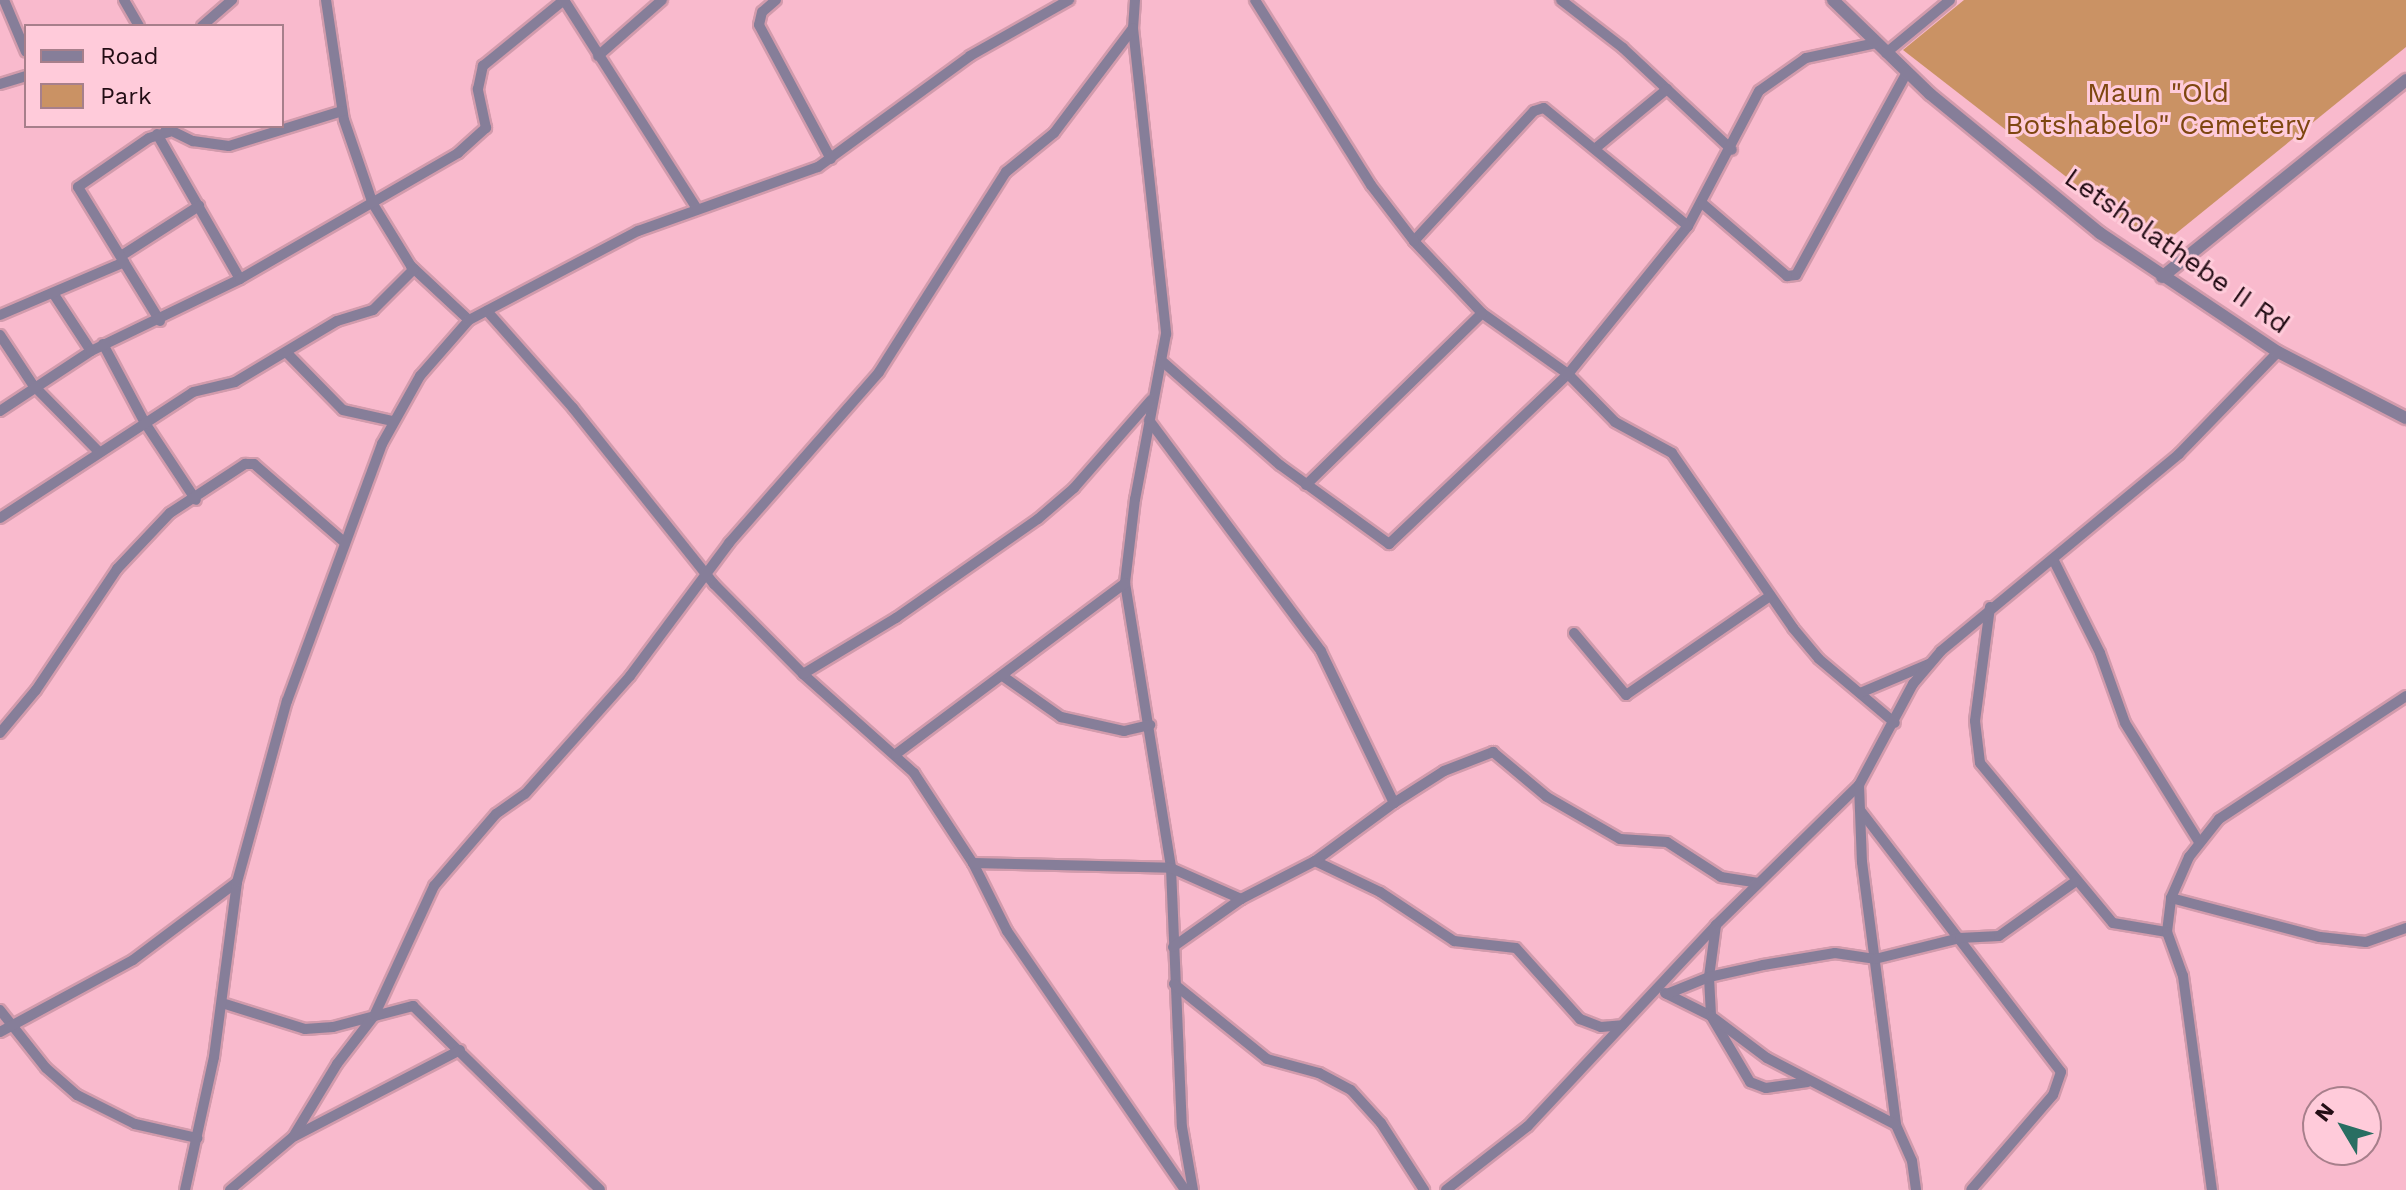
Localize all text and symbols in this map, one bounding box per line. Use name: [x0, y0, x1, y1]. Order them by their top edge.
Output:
legend: [24, 24, 284, 128]
text: Road: [100, 42, 159, 70]
park label: Maun "Old Botshabelo" Cemetery: [2005, 76, 2311, 142]
text: Park: [100, 82, 152, 110]
street label: Letsholathebe II Rd: [2058, 161, 2296, 341]
north arrow: [2302, 1086, 2382, 1166]
text: N: [2309, 1098, 2339, 1126]

